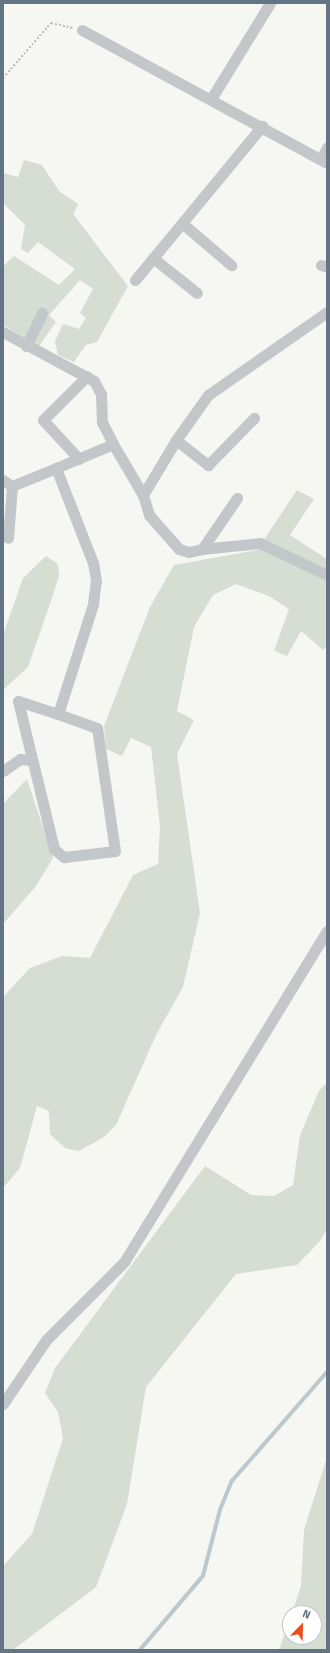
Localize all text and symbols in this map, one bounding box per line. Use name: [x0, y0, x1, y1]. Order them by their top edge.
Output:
north arrow: [282, 1605, 322, 1645]
text: N: [301, 1607, 312, 1622]

